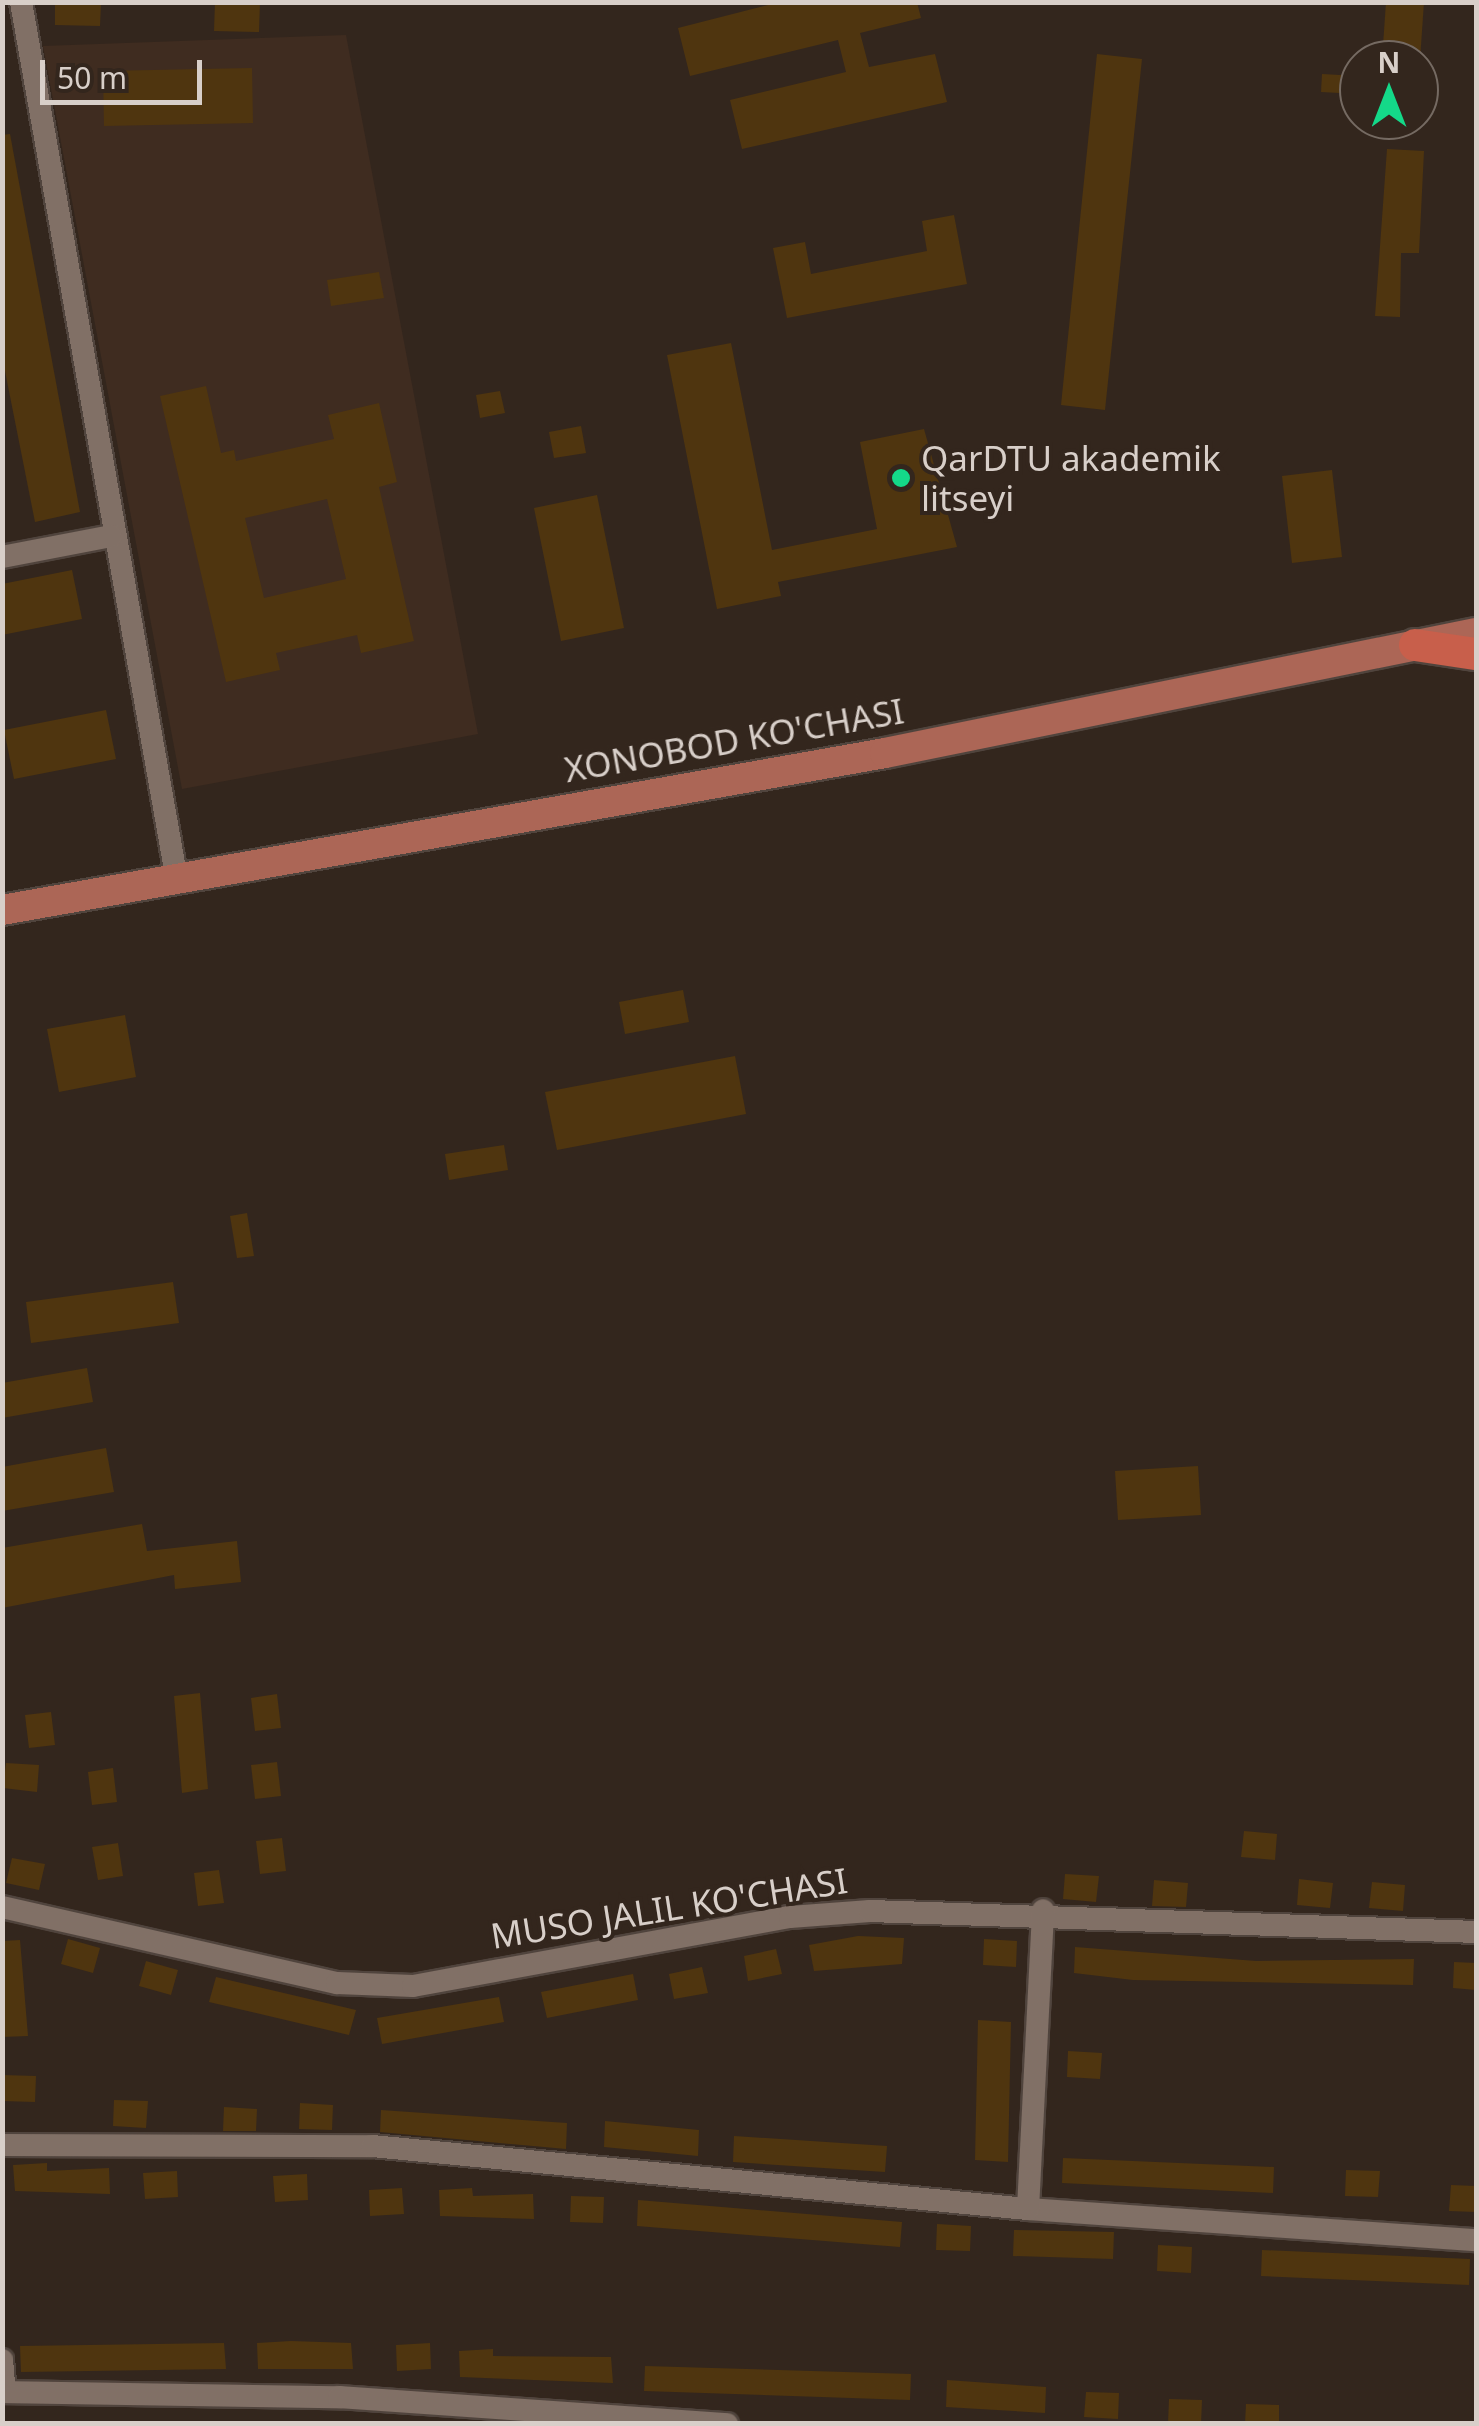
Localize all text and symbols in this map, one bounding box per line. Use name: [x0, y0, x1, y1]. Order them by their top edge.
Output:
scale bar: [45, 40, 208, 102]
north arrow: [1339, 40, 1439, 140]
text: N: [1378, 43, 1400, 81]
text: 50 m: [57, 57, 127, 98]
place label: QarDTU akademik litseyi: [921, 437, 1221, 519]
marker: QarDTU akademik litseyi: [890, 467, 912, 489]
street label: XONOBOD KO'CHASI: [561, 689, 907, 791]
street label: MUSO JALIL KO'CHASI: [488, 1859, 850, 1957]

